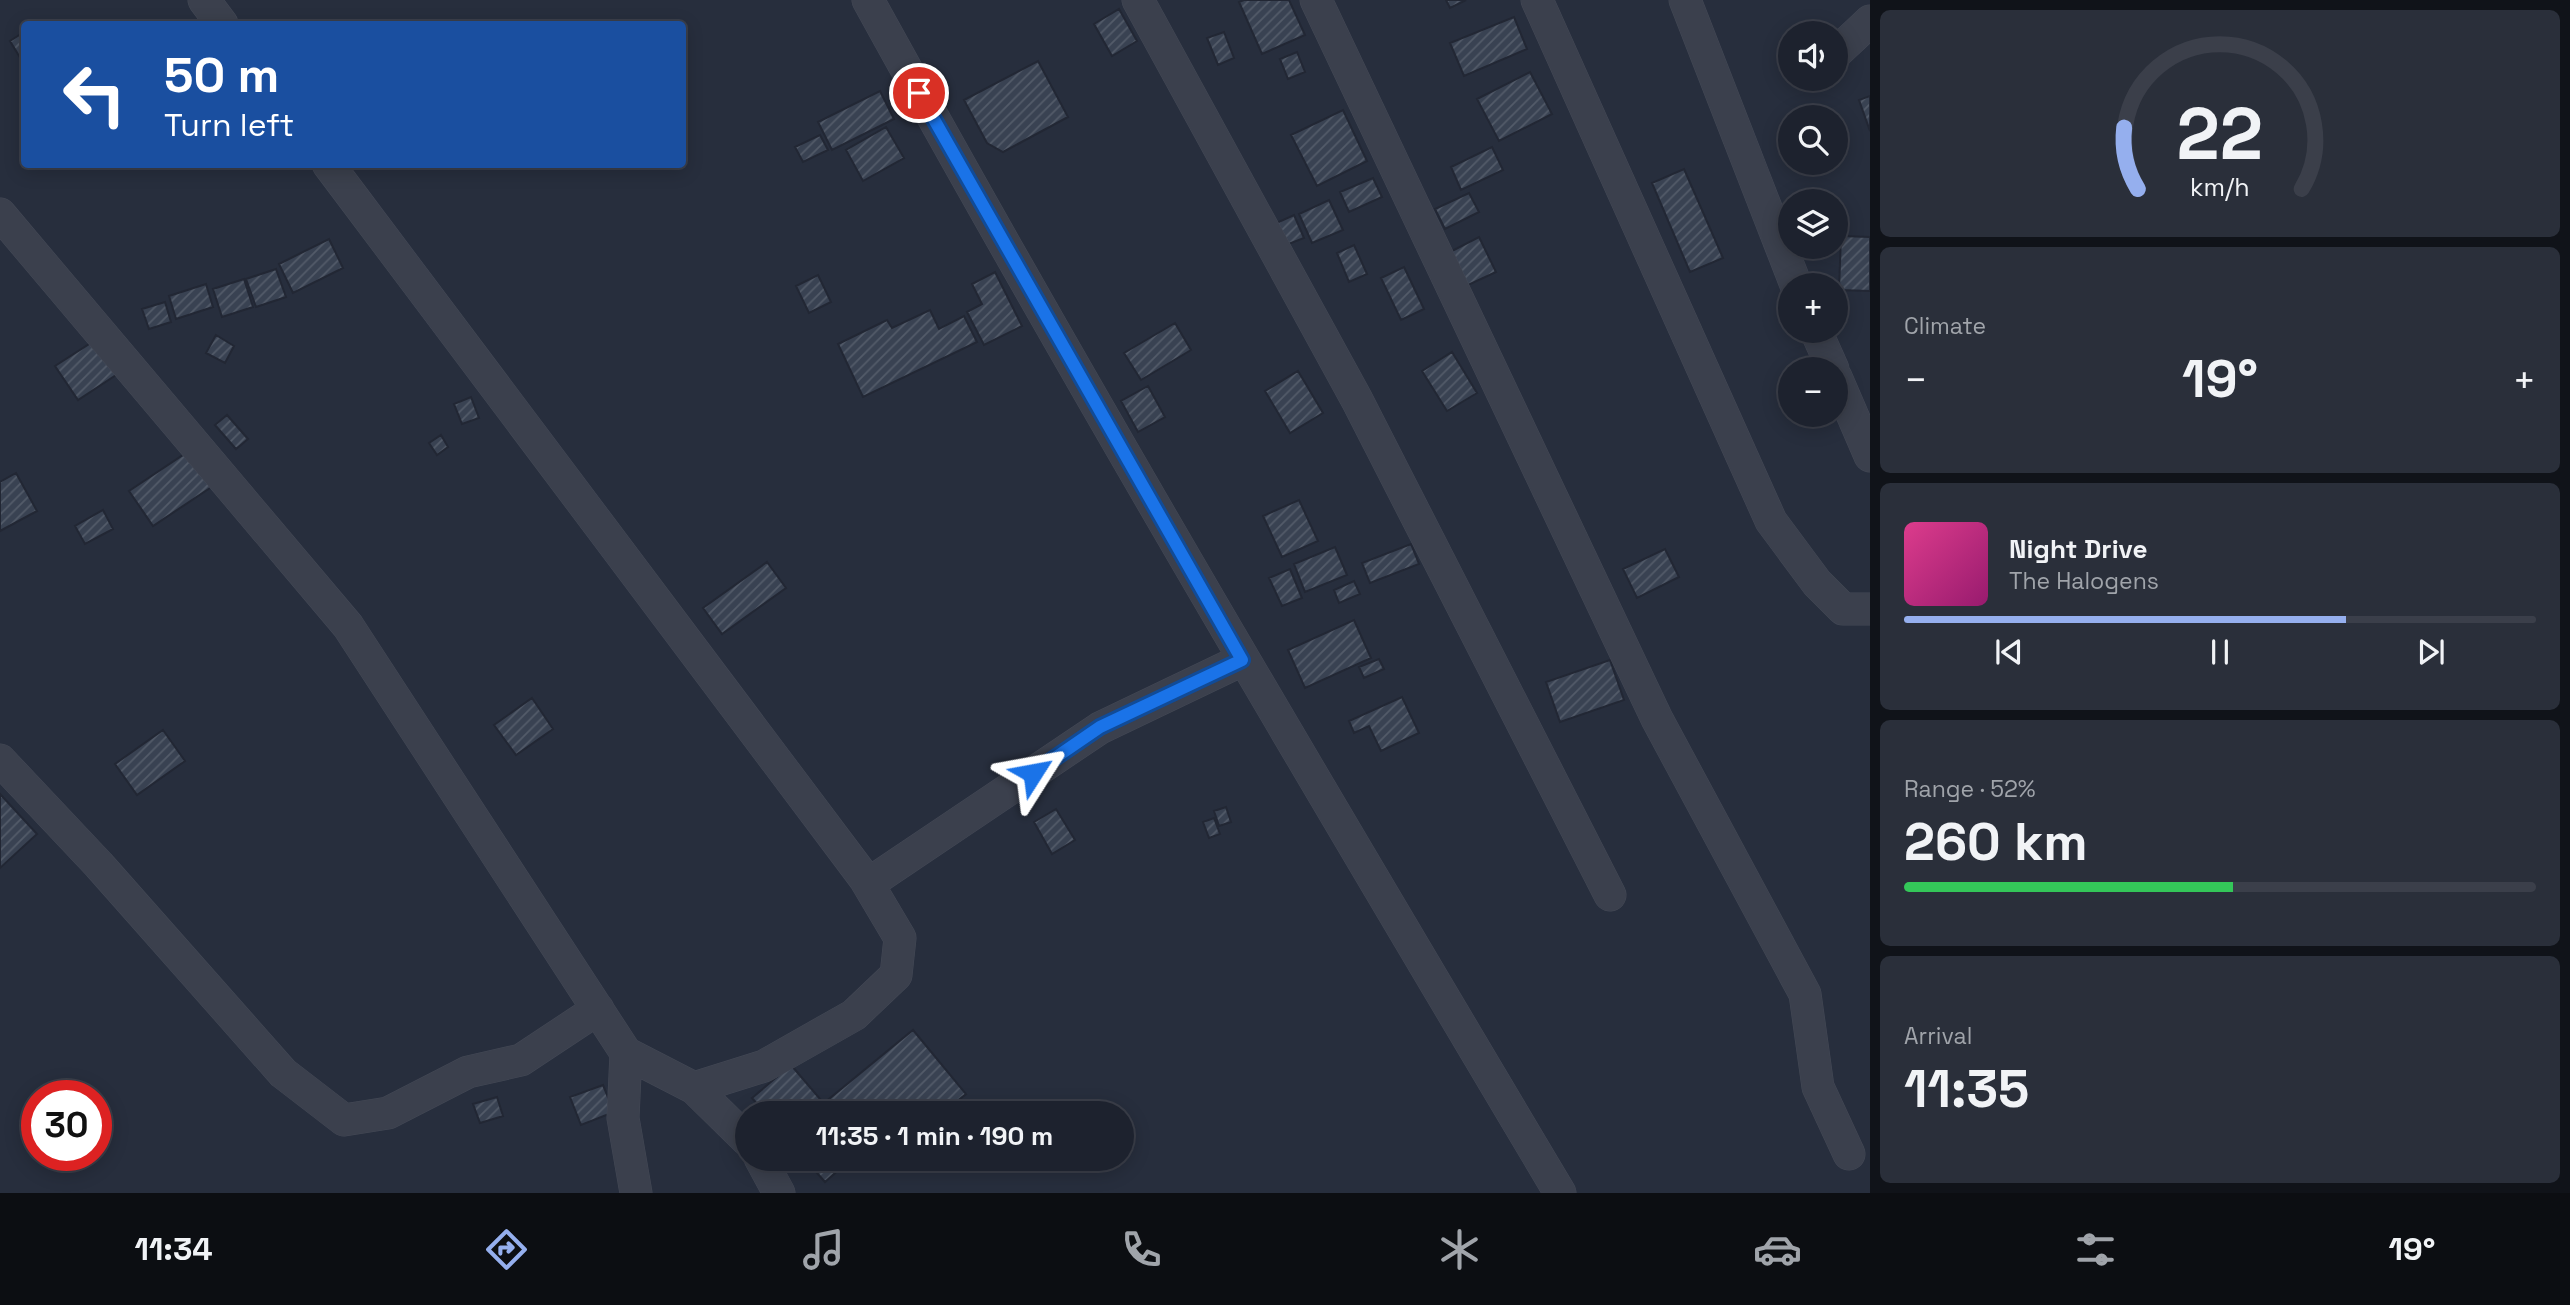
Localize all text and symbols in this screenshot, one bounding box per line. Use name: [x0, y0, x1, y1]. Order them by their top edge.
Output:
map controls: [1778, 21, 1848, 427]
button: sound: [1778, 21, 1848, 91]
text: 50 m: [164, 44, 279, 106]
icon: left: [49, 49, 140, 140]
pin: [889, 63, 949, 123]
icon: arrive: [900, 74, 938, 112]
text: 22: [2177, 88, 2263, 181]
text: Turn left: [164, 105, 294, 145]
button: search: [1778, 105, 1848, 175]
text: km/h: [2190, 171, 2250, 203]
button: layers: [1778, 189, 1848, 259]
button: +: [1778, 273, 1848, 343]
text: Climate: [1904, 311, 1986, 341]
text: 19°: [2182, 346, 2258, 412]
text: −: [1904, 356, 1928, 404]
text: +: [2512, 356, 2536, 404]
button: −: [1778, 357, 1848, 427]
text: Night Drive: [2009, 532, 2147, 566]
text: The Halogens: [2009, 566, 2159, 596]
icon: previous: [1990, 633, 2028, 671]
icon: pause: [2201, 633, 2239, 671]
icon: next: [2412, 633, 2450, 671]
position arrow: [996, 736, 1070, 810]
text: Range · 52%: [1904, 774, 2036, 804]
text: 260 km: [1904, 809, 2088, 875]
text: Arrival: [1904, 1021, 1972, 1051]
text: 11:35: [1904, 1056, 2029, 1122]
speed limit sign: 30: [21, 1080, 112, 1171]
text: 11:35 · 1 min · 190 m: [816, 1119, 1053, 1153]
icon: directions: [482, 1225, 531, 1274]
icon: music: [799, 1225, 848, 1274]
icon: phone: [1117, 1225, 1166, 1274]
icon: climate: [1435, 1225, 1484, 1274]
icon: car: [1753, 1225, 1802, 1274]
icon: filters: [2071, 1225, 2120, 1274]
text: 11:34: [134, 1229, 213, 1269]
text: 19°: [2389, 1229, 2435, 1269]

